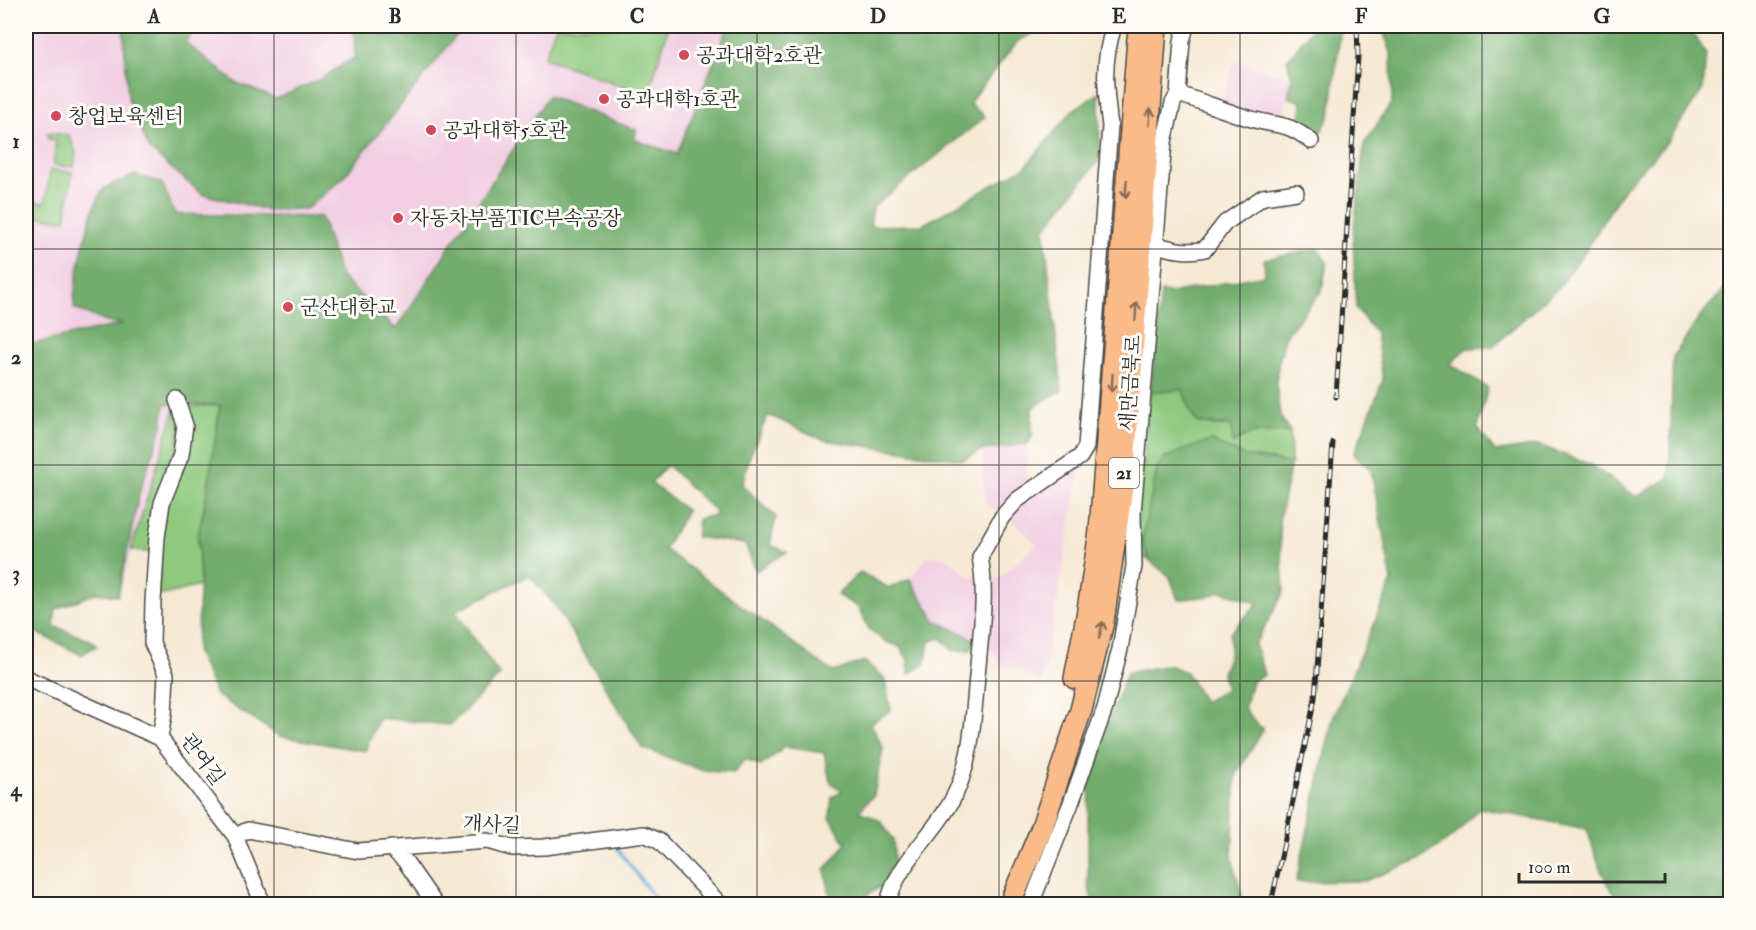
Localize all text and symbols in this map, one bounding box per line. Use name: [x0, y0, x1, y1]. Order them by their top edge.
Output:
text: A: [147, 4, 161, 29]
text: B: [388, 4, 402, 29]
text: C: [630, 4, 644, 29]
text: D: [870, 4, 886, 29]
text: E: [1112, 4, 1127, 29]
text: F: [1355, 4, 1368, 29]
text: G: [1594, 4, 1611, 29]
place label: 공과대학2호관: [696, 43, 823, 68]
marker: 공과대학2호관: [677, 48, 691, 62]
place label: 공과대학1호관: [616, 87, 740, 112]
marker: 공과대학1호관: [597, 92, 611, 106]
place label: 창업보육센터: [68, 104, 184, 129]
one-way arrow: [1145, 108, 1156, 127]
marker: 창업보육센터: [49, 109, 63, 123]
place label: 공과대학5호관: [443, 118, 568, 143]
marker: 공과대학5호관: [424, 123, 438, 137]
text: 1: [12, 129, 20, 154]
one-way arrow: [1121, 178, 1132, 198]
place label: 자동차부품TIC부속공장: [410, 206, 622, 231]
marker: 자동차부품TIC부속공장: [391, 211, 405, 225]
place label: 군산대학교: [300, 295, 397, 320]
marker: 군산대학교: [281, 300, 295, 314]
one-way arrow: [1130, 302, 1141, 322]
street label: 새만금북로: [1115, 334, 1146, 432]
text: 2: [11, 345, 21, 370]
one-way arrow: [1106, 372, 1117, 392]
road number: 21: [1109, 458, 1139, 488]
text: 3: [12, 561, 20, 586]
one-way arrow: [1096, 621, 1107, 641]
street label: 관여길: [175, 729, 230, 790]
text: 4: [10, 777, 23, 802]
street label: 개사길: [462, 810, 522, 838]
scale bar: [1519, 846, 1664, 884]
text: 100 m: [1528, 856, 1571, 879]

